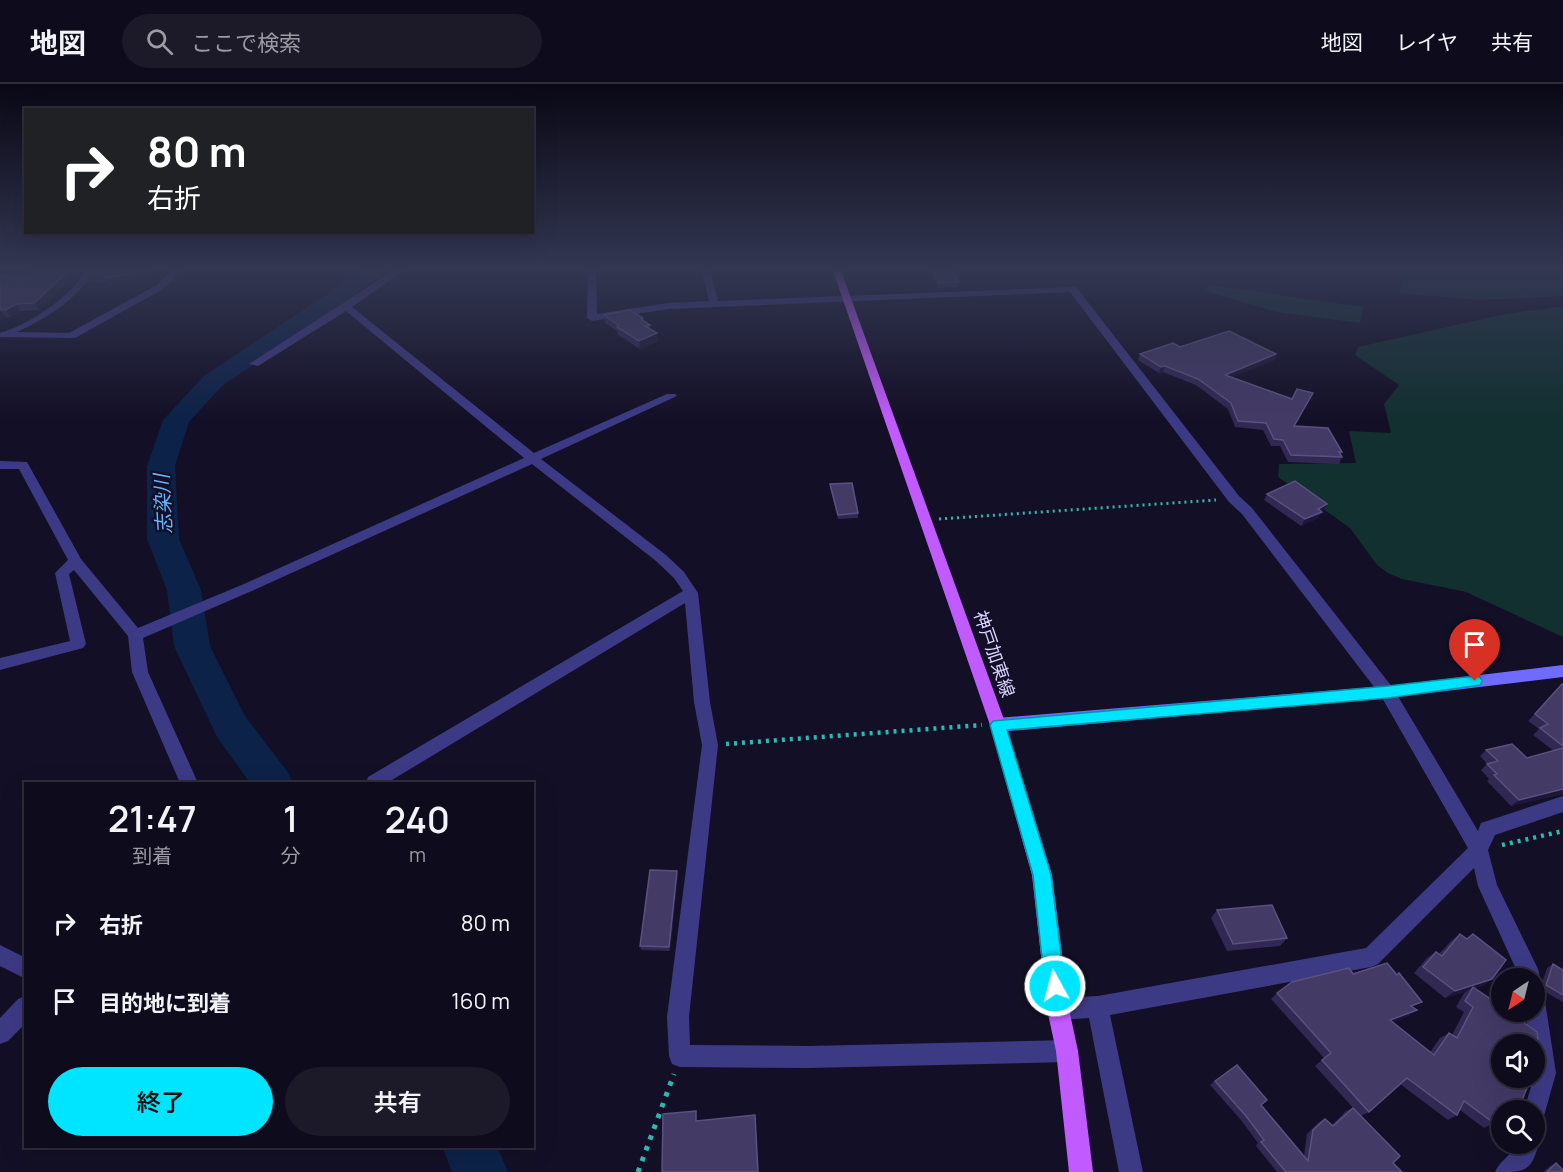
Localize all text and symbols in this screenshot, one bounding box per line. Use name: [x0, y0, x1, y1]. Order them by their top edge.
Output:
search box: [122, 14, 542, 68]
text: 地図: [30, 23, 86, 61]
icon: search: [143, 25, 176, 58]
text: ここで検索: [191, 28, 301, 58]
text: 地図: [1321, 28, 1363, 56]
text: レイヤ: [1396, 28, 1458, 56]
text: 共有: [1491, 28, 1533, 56]
text: 80 m: [147, 122, 247, 180]
icon: right: [48, 132, 126, 210]
text: 右折: [147, 179, 201, 216]
water label: 志染川: [147, 471, 178, 535]
street label: 神戸加東線: [969, 607, 1021, 700]
pin: [1449, 619, 1500, 681]
icon: arrive: [1458, 628, 1491, 661]
text: 21:47: [108, 794, 197, 843]
text: 1: [283, 794, 298, 843]
text: 240: [385, 795, 450, 844]
text: m: [409, 841, 426, 868]
text: 到着: [132, 842, 172, 869]
text: 分: [281, 842, 301, 869]
icon: right: [48, 907, 81, 940]
text: 80 m: [461, 908, 510, 938]
text: 右折: [99, 910, 143, 940]
position arrow: [1023, 954, 1087, 1018]
north arrow: [1491, 968, 1545, 1022]
map controls: [1491, 968, 1545, 1154]
icon: arrive: [48, 985, 81, 1018]
text: 160 m: [451, 986, 510, 1016]
text: 目的地に到着: [99, 988, 231, 1018]
button: sound: [1491, 1034, 1545, 1088]
button: 終了: [48, 1067, 273, 1136]
button: 共有: [285, 1067, 510, 1136]
button: search: [1491, 1100, 1545, 1154]

